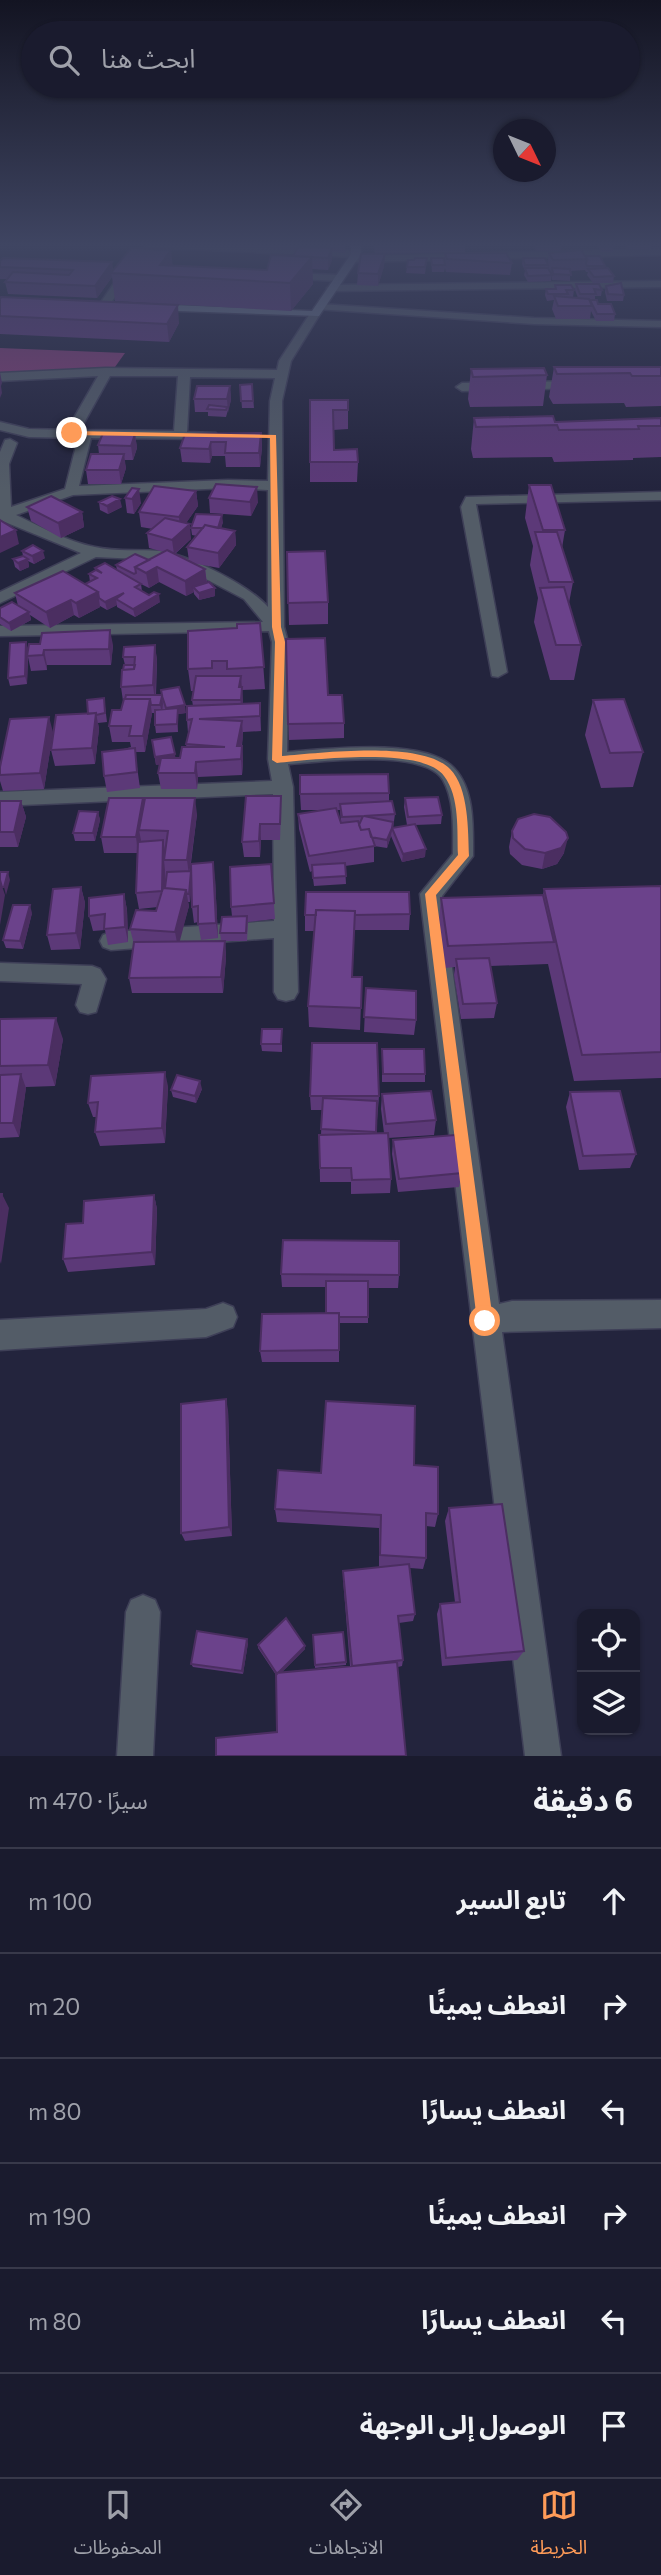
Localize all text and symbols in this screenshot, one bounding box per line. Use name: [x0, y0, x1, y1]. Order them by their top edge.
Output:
search box: [21, 21, 640, 98]
icon: search: [45, 41, 83, 79]
text: ابحث هنا: [101, 42, 196, 73]
north arrow: [493, 119, 556, 182]
route end: [56, 417, 87, 448]
route start: [469, 1305, 500, 1336]
map controls: [577, 1609, 640, 1735]
button: locate: [577, 1609, 640, 1672]
button: layers: [577, 1672, 640, 1735]
text: 6 دقيقة: [533, 1780, 633, 1817]
text: سيرًا · 470 m: [28, 1786, 148, 1814]
icon: ahead: [595, 1882, 633, 1920]
text: تابع السير: [457, 1883, 566, 1914]
text: 100 m: [28, 1887, 92, 1915]
icon: right: [595, 1987, 633, 2025]
text: انعطف يمينًا: [428, 1988, 566, 2019]
text: 20 m: [28, 1992, 80, 2020]
icon: left: [595, 2092, 633, 2130]
text: انعطف يسارًا: [421, 2093, 566, 2124]
text: 80 m: [28, 2097, 81, 2125]
icon: right: [595, 2197, 633, 2235]
text: انعطف يمينًا: [428, 2198, 566, 2229]
text: 190 m: [28, 2202, 91, 2230]
icon: left: [595, 2302, 633, 2340]
text: انعطف يسارًا: [421, 2303, 566, 2334]
text: 80 m: [28, 2307, 81, 2335]
icon: arrive: [595, 2407, 633, 2445]
text: الوصول إلى الوجهة: [360, 2408, 566, 2439]
tab: المحفوظات: [74, 2486, 162, 2568]
tab: الاتجاهات: [309, 2486, 383, 2568]
tab: الخريطة: [530, 2486, 587, 2568]

